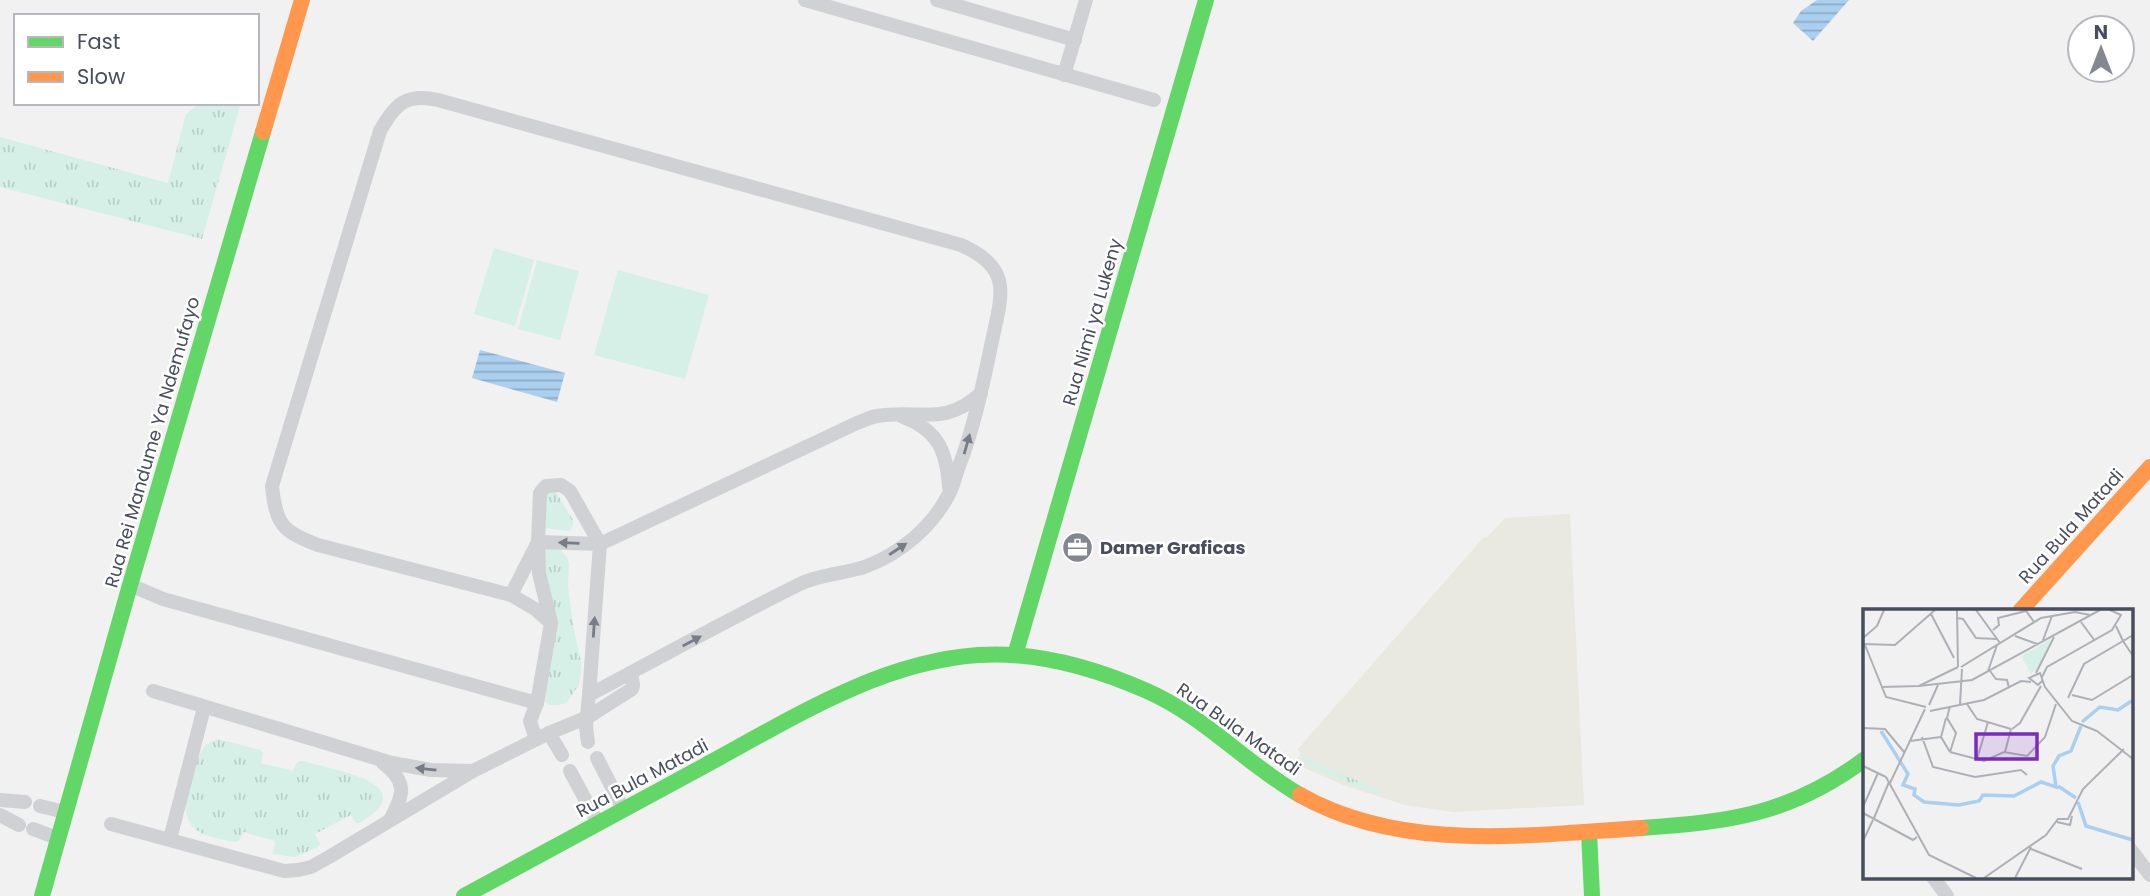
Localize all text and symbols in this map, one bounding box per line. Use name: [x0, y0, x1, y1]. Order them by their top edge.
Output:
legend: [14, 14, 259, 105]
north arrow: [2066, 14, 2136, 84]
text: N: [2094, 19, 2108, 46]
text: Fast: [77, 27, 120, 56]
text: Slow: [77, 62, 125, 91]
street label: Rua Nimi ya Lukeny: [1056, 236, 1128, 408]
street label: Rua Rei Mandume Ya Ndemufayo: [98, 294, 206, 590]
one-way arrow: [962, 432, 973, 454]
street label: Rua Bula Matadi: [2013, 463, 2129, 589]
office icon: Damer Graficas: [1060, 530, 1094, 564]
place label: Damer Graficas: [1100, 535, 1246, 560]
one-way arrow: [558, 538, 580, 549]
one-way arrow: [888, 543, 908, 556]
inset map: [1863, 609, 2132, 878]
one-way arrow: [589, 616, 600, 638]
one-way arrow: [682, 635, 701, 647]
street label: Rua Bula Matadi: [1172, 677, 1306, 781]
street label: Rua Bula Matadi: [572, 733, 712, 823]
one-way arrow: [414, 763, 436, 774]

